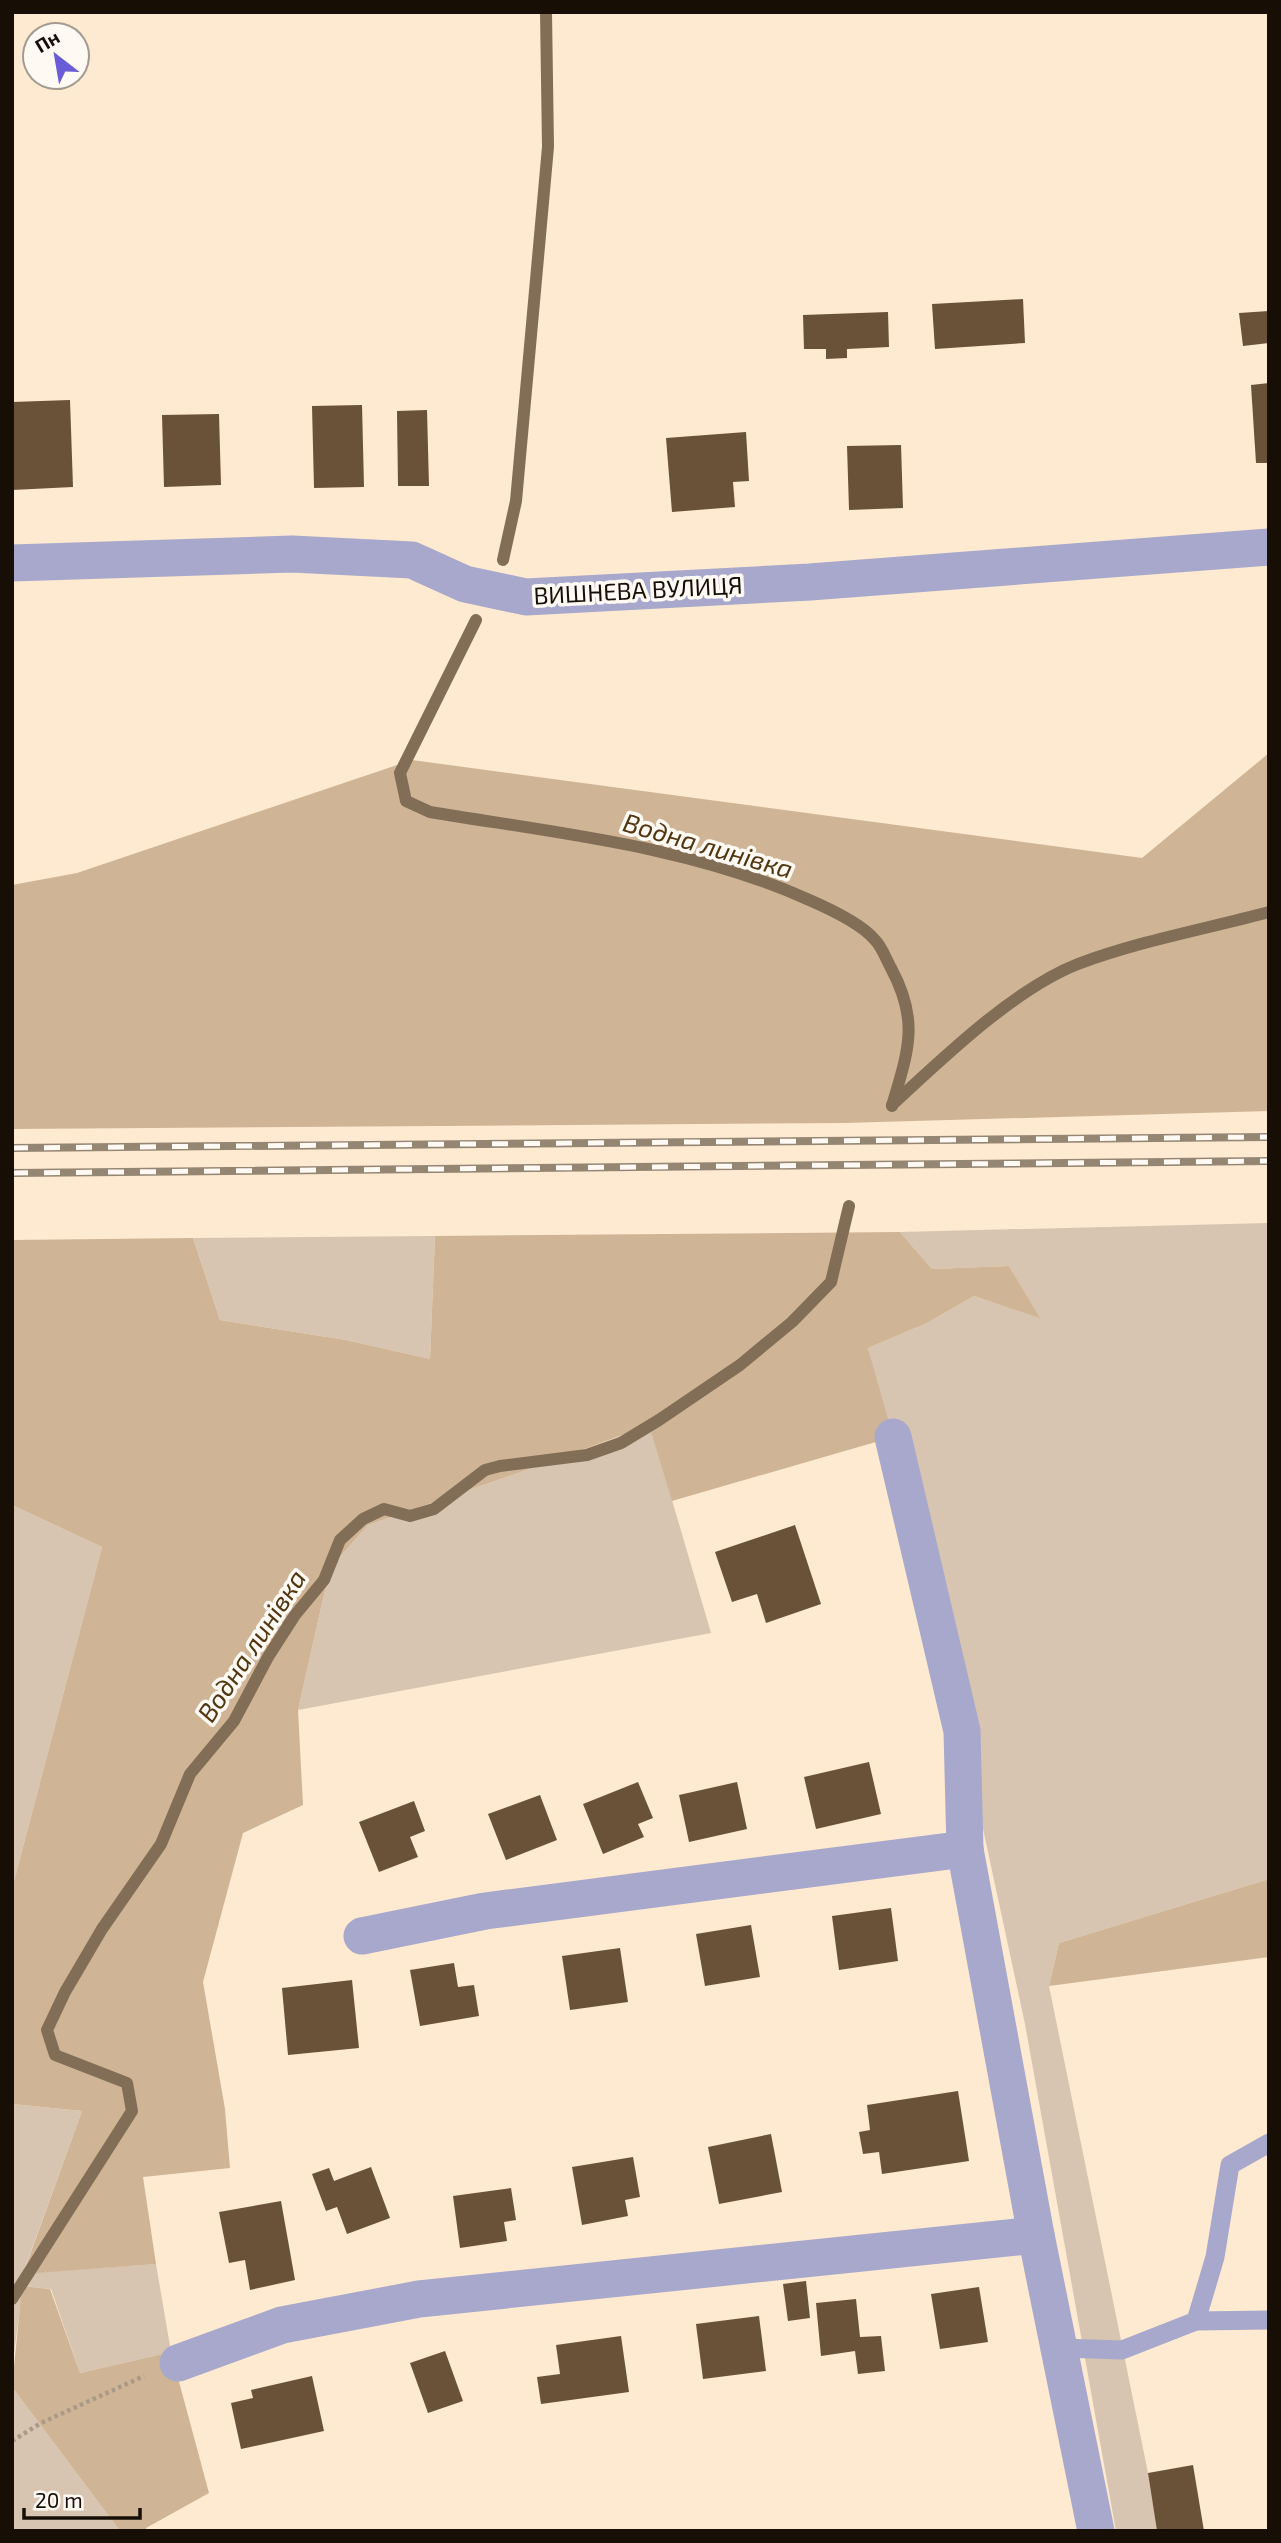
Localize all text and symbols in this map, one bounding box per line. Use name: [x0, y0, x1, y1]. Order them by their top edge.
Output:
north arrow: [21, 21, 91, 91]
text: Пн: [30, 25, 63, 57]
street label: ВИШНЕВА ВУЛИЦЯ: [533, 570, 743, 609]
water label: Водна линівка: [620, 806, 797, 884]
water label: Водна линівка: [190, 1563, 311, 1727]
scale bar: [24, 2476, 140, 2520]
text: 20 m: [35, 2487, 83, 2512]

